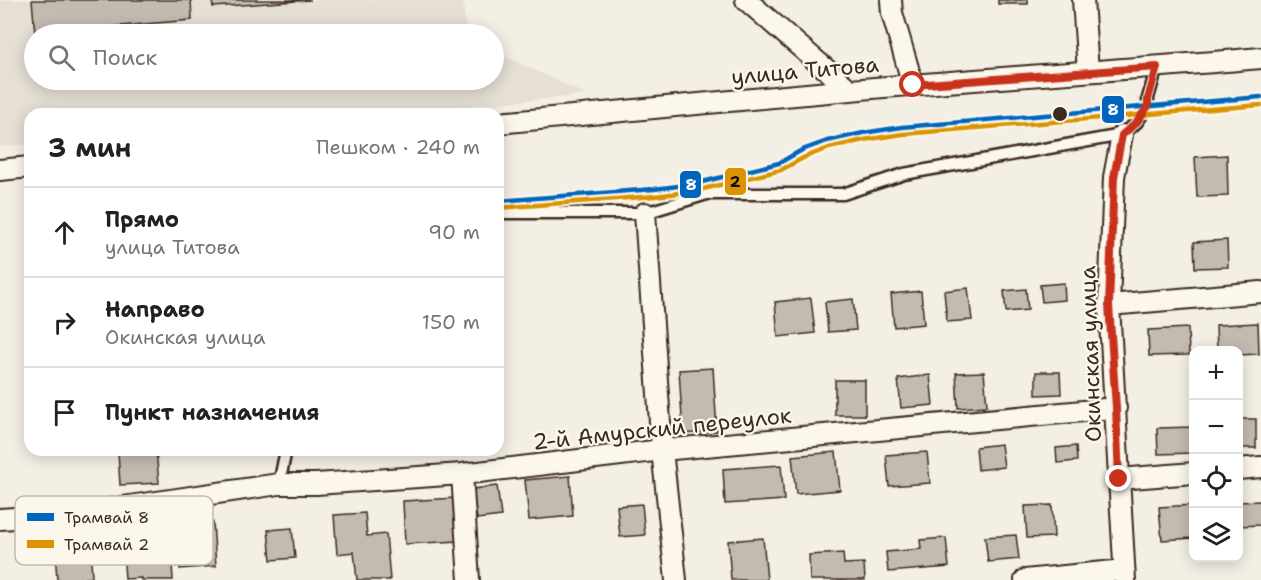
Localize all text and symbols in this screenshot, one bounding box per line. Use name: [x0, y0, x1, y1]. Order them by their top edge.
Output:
search box: [24, 24, 504, 90]
icon: search: [45, 41, 78, 74]
text: Поиск: [93, 43, 157, 72]
street label: улица Титова: [730, 50, 880, 91]
route start: [899, 71, 925, 97]
line badge: 8: [1101, 95, 1125, 124]
text: 8: [1107, 99, 1119, 120]
unlabelled marker: [1051, 105, 1069, 123]
text: 3 мин: [48, 130, 131, 165]
text: Пешком · 240 m: [316, 134, 480, 160]
line badge: 2: [724, 167, 747, 196]
line badge: 8: [679, 170, 702, 199]
text: 2: [729, 171, 741, 192]
text: 8: [685, 174, 697, 195]
text: Прямо: [105, 205, 179, 234]
icon: ahead: [48, 216, 81, 249]
text: 90 m: [428, 219, 480, 245]
text: улица Титова: [105, 234, 240, 260]
street label: Окинская улица: [1073, 265, 1108, 443]
text: Направо: [105, 295, 205, 324]
icon: right: [48, 306, 81, 339]
text: 150 m: [422, 309, 480, 335]
text: Окинская улица: [105, 324, 265, 350]
map controls: [1189, 346, 1243, 562]
button: +: [1189, 346, 1243, 400]
icon: arrive: [48, 396, 81, 429]
text: Пункт назначения: [105, 398, 319, 427]
street label: 2-й Амурский переулок: [531, 400, 793, 457]
button: −: [1189, 400, 1243, 454]
button: locate: [1189, 454, 1243, 508]
route end: [1105, 465, 1131, 491]
legend: [15, 496, 213, 565]
text: Трамвай 8: [64, 507, 149, 528]
button: layers: [1189, 508, 1243, 562]
text: Трамвай 2: [64, 534, 149, 555]

